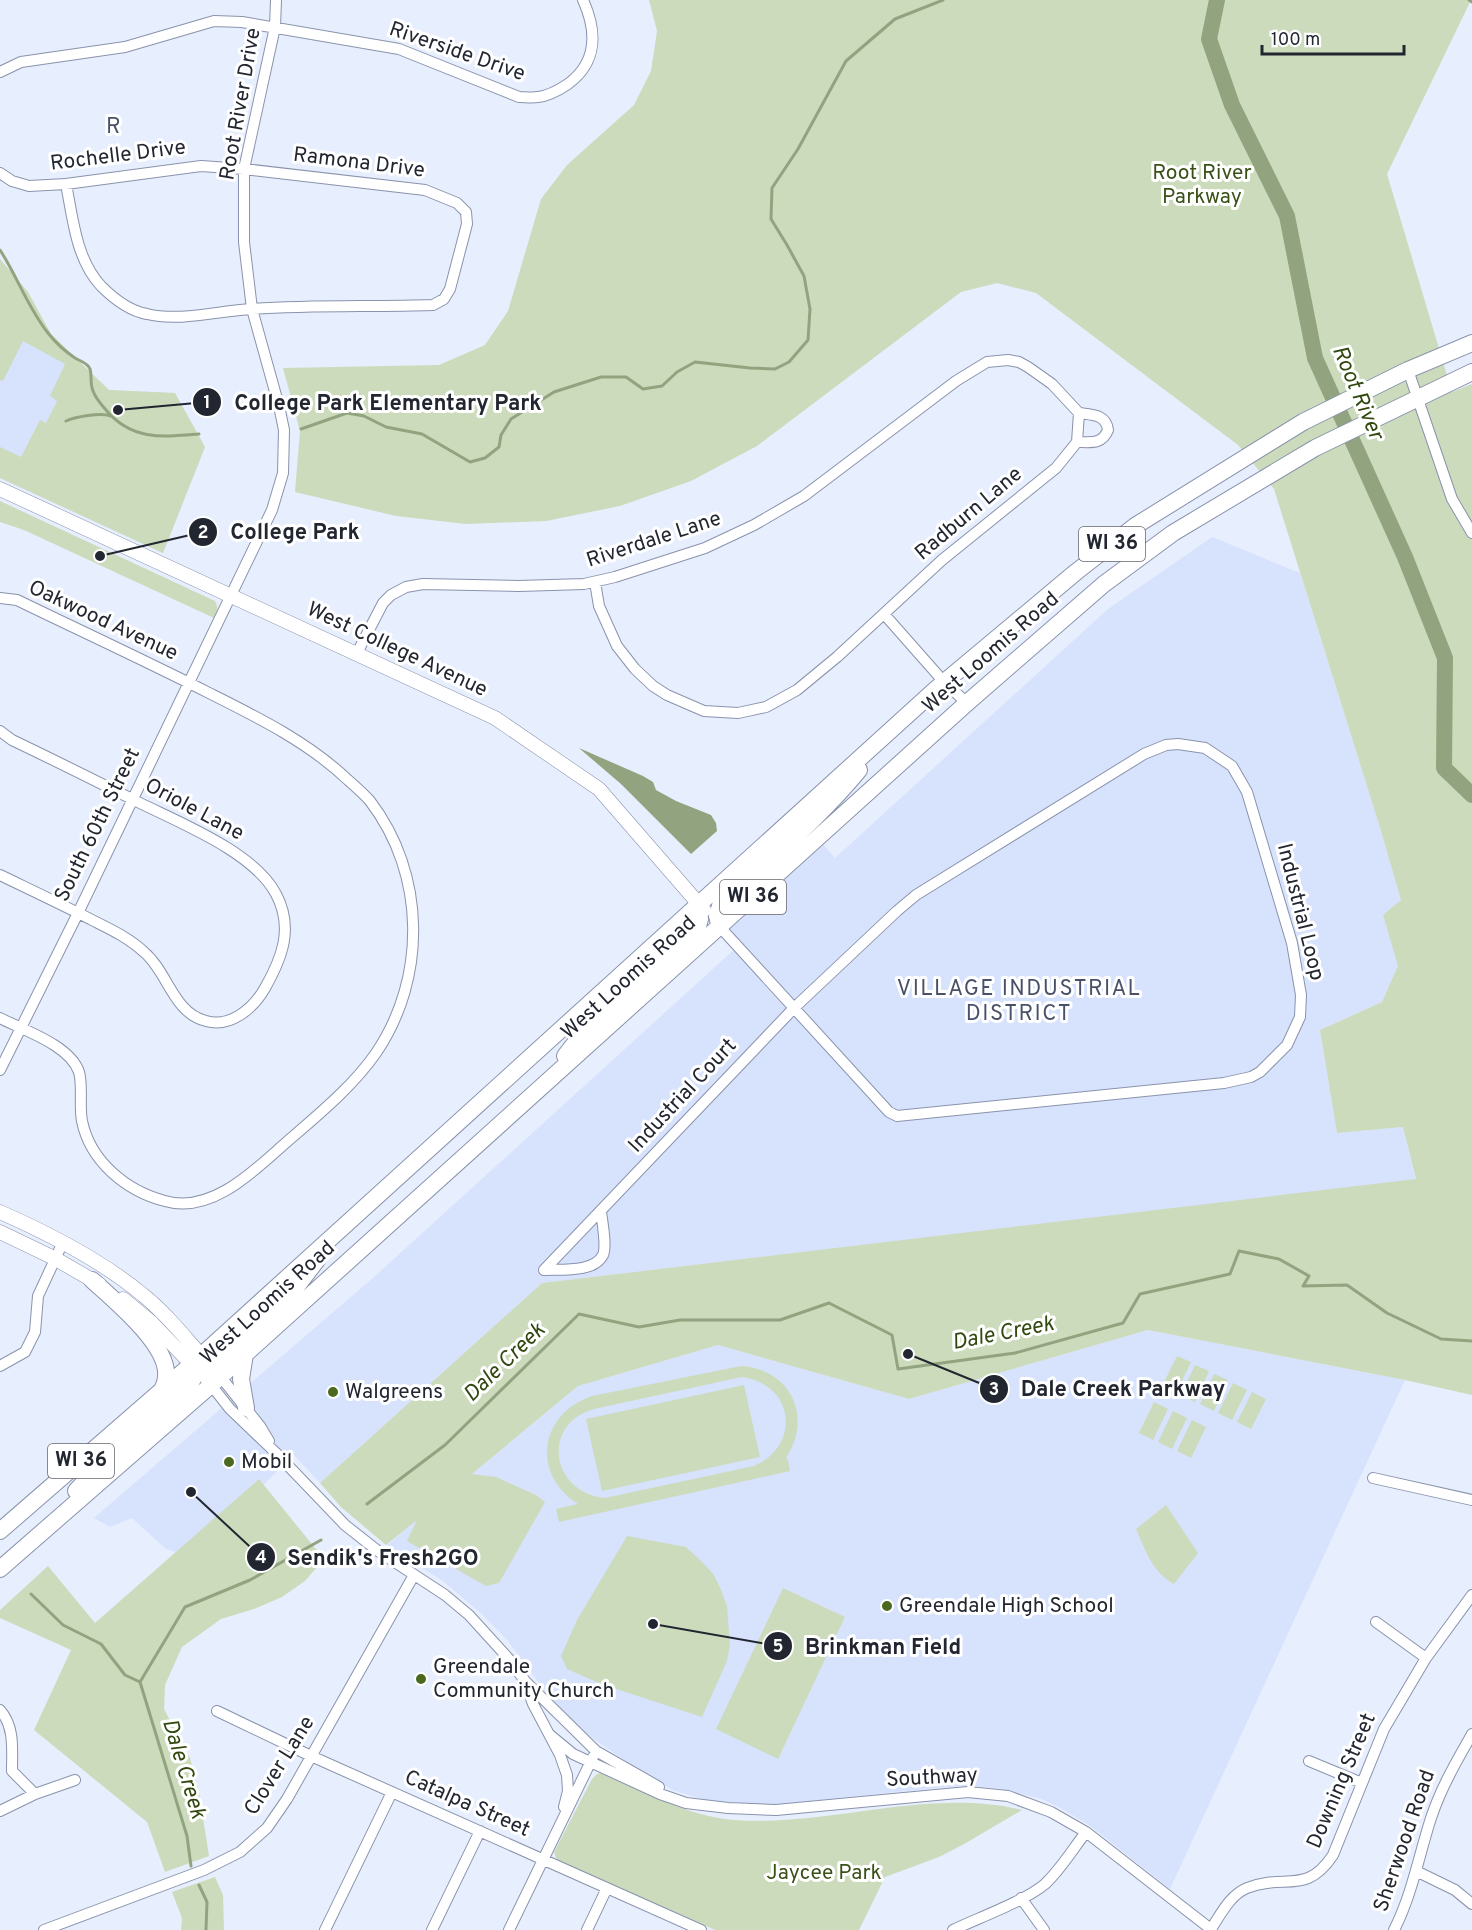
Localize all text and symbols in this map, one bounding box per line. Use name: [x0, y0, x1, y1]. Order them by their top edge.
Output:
street label: Riverside Drive: [385, 16, 529, 88]
scale bar: [1262, 18, 1404, 56]
street label: Root River Drive: [214, 26, 268, 182]
text: 100 m: [1271, 29, 1320, 52]
district label: R: [106, 114, 122, 141]
street label: Rochelle Drive: [49, 134, 187, 178]
street label: Ramona Drive: [292, 142, 426, 184]
park label: Root River Parkway: [1152, 160, 1252, 211]
water label: Root River: [1325, 342, 1389, 446]
callout: College Park Elementary Park: [192, 382, 553, 422]
text: College Park Elementary Park: [234, 391, 542, 418]
text: 1: [203, 392, 211, 415]
street label: Radburn Lane: [910, 461, 1028, 567]
street label: Riverdale Lane: [583, 506, 725, 574]
callout: College Park: [188, 512, 372, 552]
text: College Park: [230, 520, 360, 547]
text: 2: [197, 522, 209, 545]
road number: WI 36: [1079, 527, 1145, 561]
street label: Oakwood Avenue: [24, 575, 182, 667]
street label: West Loomis Road: [917, 586, 1065, 720]
street label: West College Avenue: [302, 596, 492, 704]
street label: South 60th Street: [49, 744, 147, 906]
street label: Oriole Lane: [140, 773, 248, 847]
street label: Industrial Loop: [1270, 841, 1330, 983]
road number: WI 36: [720, 880, 786, 914]
street label: West Loomis Road: [556, 910, 702, 1046]
district label: VILLAGE INDUSTRIAL DISTRICT: [897, 976, 1141, 1028]
street label: Industrial Court: [623, 1033, 743, 1159]
street label: West Loomis Road: [195, 1235, 341, 1371]
water label: Dale Creek: [950, 1311, 1057, 1357]
water label: Dale Creek: [459, 1317, 552, 1408]
callout: Dale Creek Parkway: [979, 1369, 1238, 1409]
text: Dale Creek Parkway: [1021, 1377, 1225, 1404]
place label: Walgreens: [345, 1379, 443, 1406]
text: 3: [989, 1379, 999, 1402]
marker: Walgreens: [326, 1385, 340, 1399]
road number: WI 36: [48, 1444, 114, 1478]
place label: Mobil: [241, 1449, 292, 1476]
marker: Mobil: [222, 1455, 236, 1469]
callout: Sendik's Fresh2GO: [246, 1537, 491, 1577]
text: Sendik's Fresh2GO: [287, 1546, 479, 1573]
text: 4: [255, 1547, 267, 1570]
place label: Greendale High School: [899, 1593, 1114, 1620]
marker: Greendale High School: [880, 1599, 894, 1613]
callout: Brinkman Field: [763, 1626, 973, 1666]
text: Brinkman Field: [805, 1635, 961, 1662]
text: 5: [773, 1636, 784, 1659]
place label: Greendale Community Church: [433, 1654, 614, 1705]
marker: Greendale Community Church: [414, 1672, 428, 1686]
street label: Downing Street: [1301, 1709, 1383, 1853]
street label: Clover Lane: [239, 1711, 321, 1821]
water label: Dale Creek: [155, 1716, 211, 1823]
street label: Southway: [885, 1762, 979, 1794]
street label: Catalpa Street: [400, 1764, 534, 1844]
street label: Sherwood Road: [1368, 1766, 1442, 1916]
park label: Jaycee Park: [766, 1860, 882, 1887]

